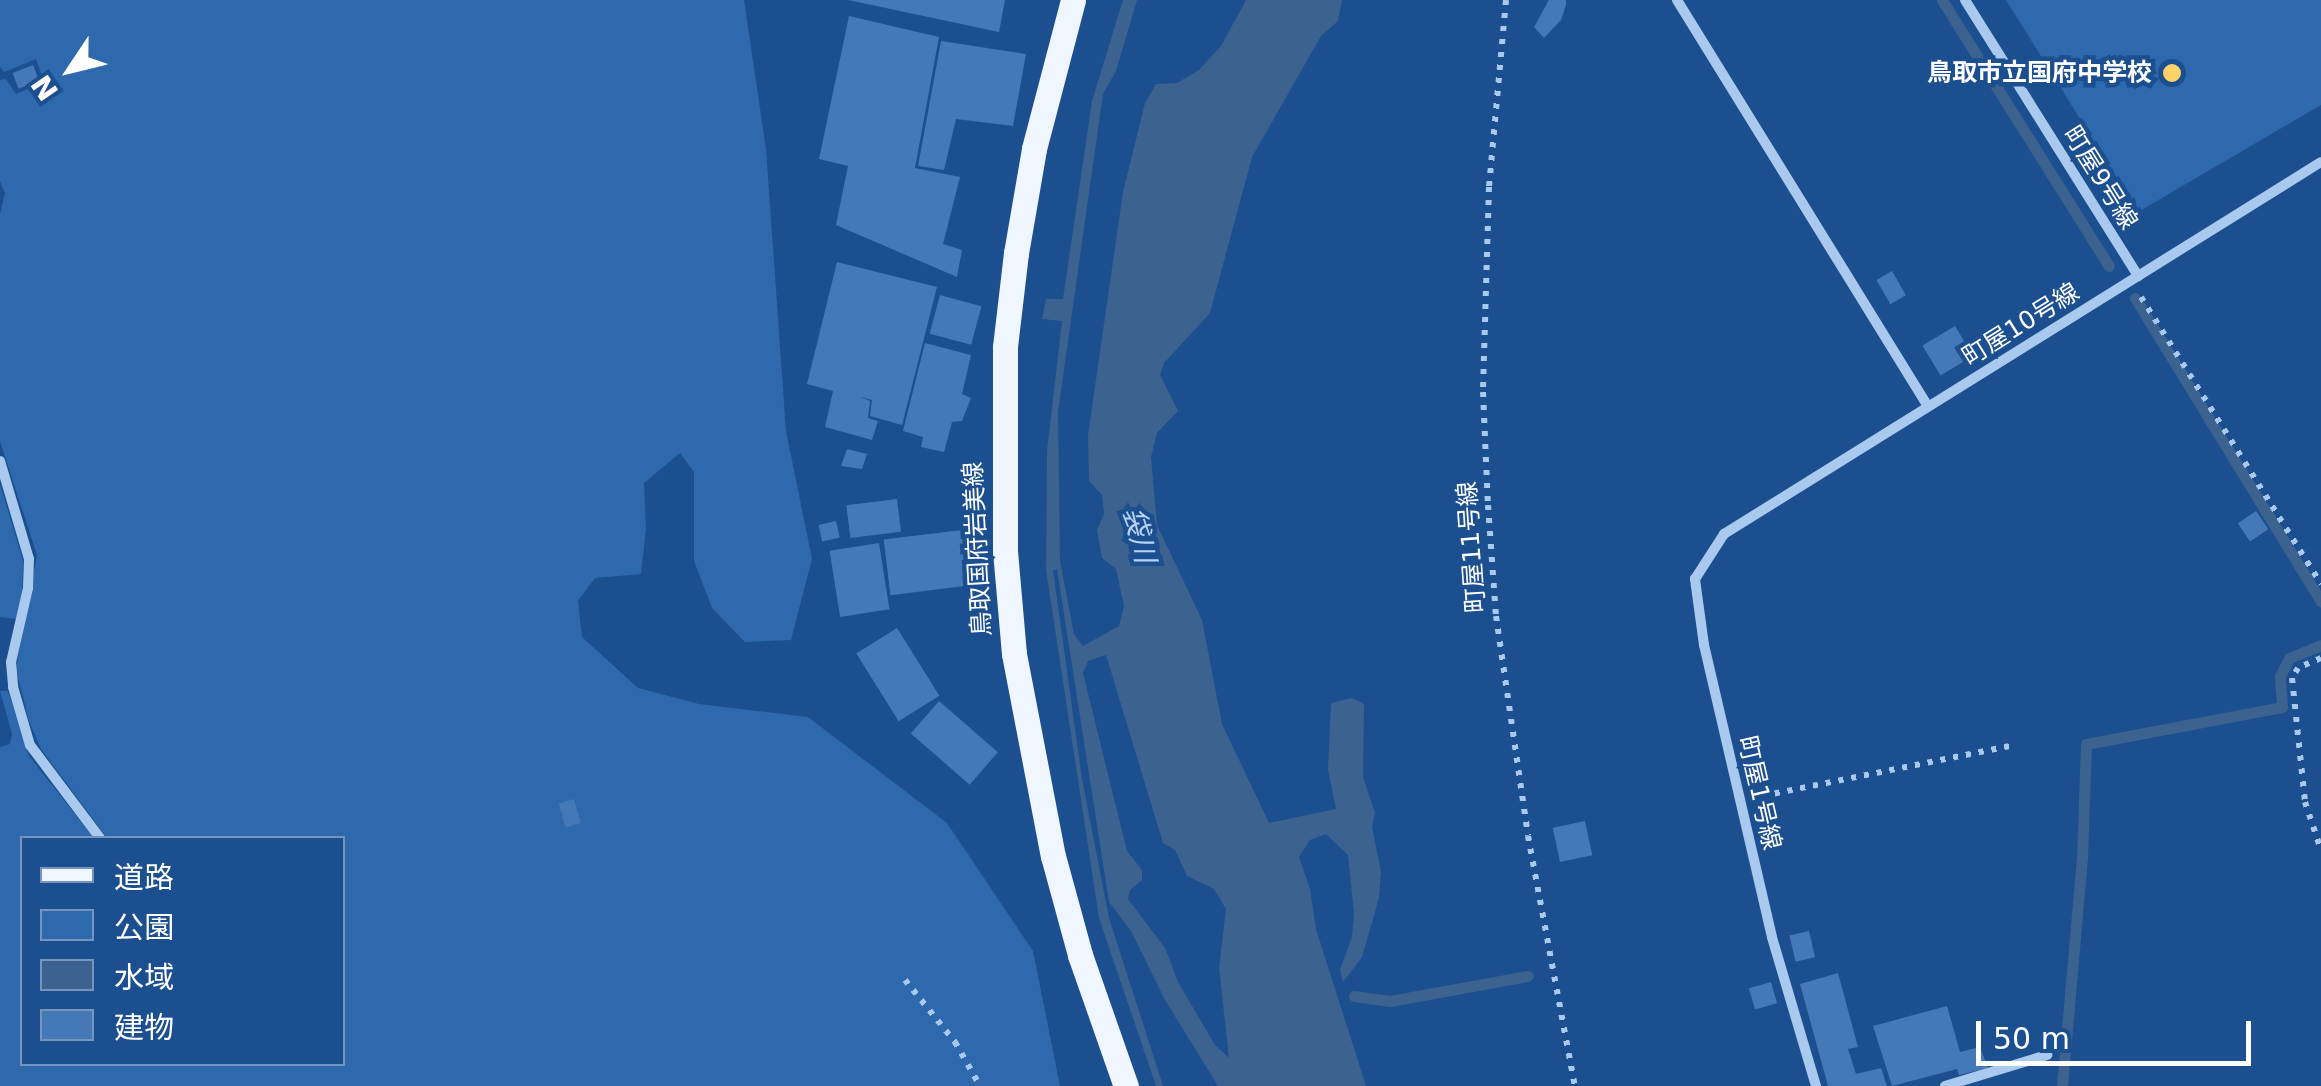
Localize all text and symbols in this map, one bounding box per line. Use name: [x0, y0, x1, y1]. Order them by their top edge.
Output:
north arrow: [20, 20, 120, 120]
place label: 鳥取市立国府中学校: [1927, 58, 2152, 88]
marker: 鳥取市立国府中学校: [2161, 62, 2183, 84]
text: N: [25, 68, 65, 107]
street label: 町屋9号線: [2057, 121, 2143, 235]
street label: 町屋10号線: [1957, 277, 2085, 373]
street label: 鳥取国府岩美線: [958, 461, 998, 637]
street label: 町屋11号線: [1452, 480, 1492, 614]
water label: 袋川: [1116, 504, 1162, 566]
street label: 町屋1号線: [1731, 733, 1787, 853]
legend: [20, 836, 345, 1066]
text: 道路: [114, 860, 174, 895]
text: 公園: [114, 910, 174, 945]
text: 水域: [114, 960, 174, 995]
scale bar: [1981, 1001, 2256, 1063]
text: 建物: [114, 1010, 174, 1045]
text: 50 m: [1993, 1021, 2070, 1056]

